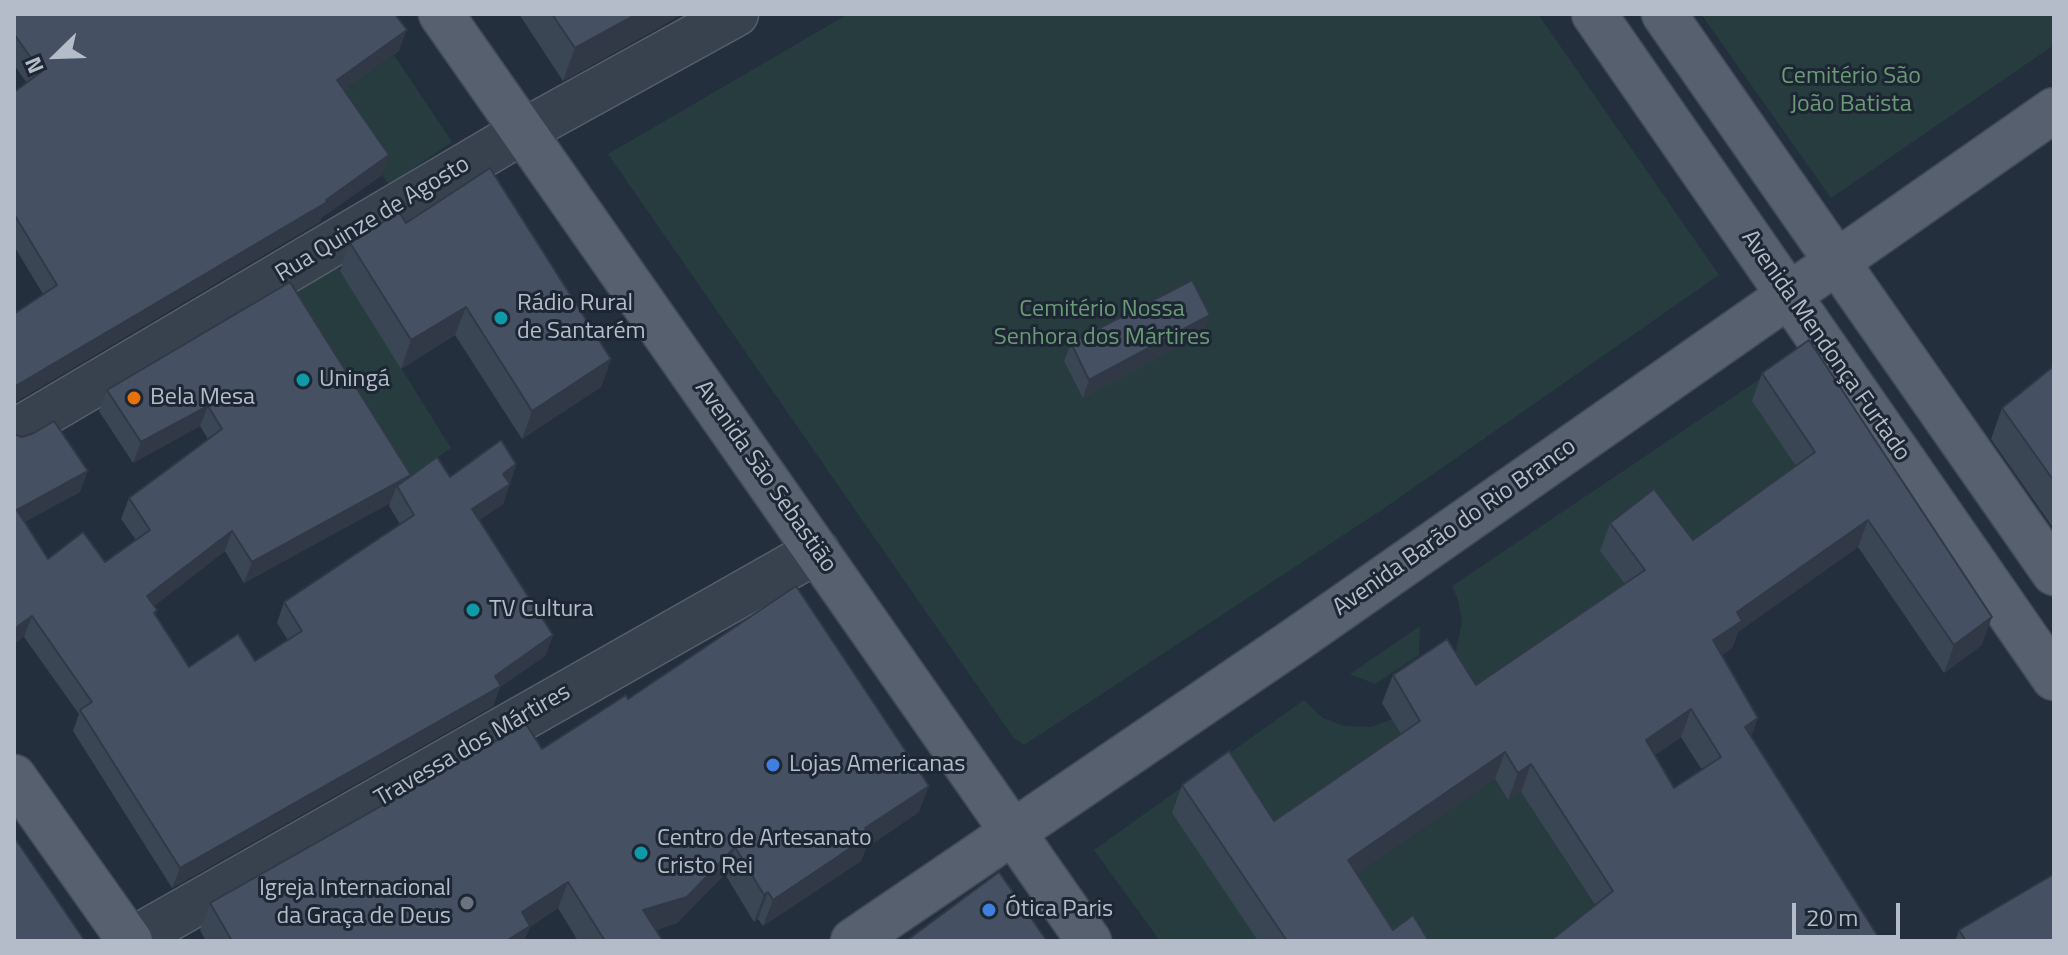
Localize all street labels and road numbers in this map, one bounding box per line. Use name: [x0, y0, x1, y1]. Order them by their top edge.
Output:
street label: Rua Quinze de Agosto: [271, 151, 475, 289]
street label: Avenida Mendonça Furtado: [1734, 225, 1916, 467]
street label: Avenida São Sebastião: [688, 375, 842, 579]
street label: Avenida Barão do Rio Branco: [1328, 433, 1582, 623]
street label: Travessa dos Mártires: [370, 678, 576, 814]

